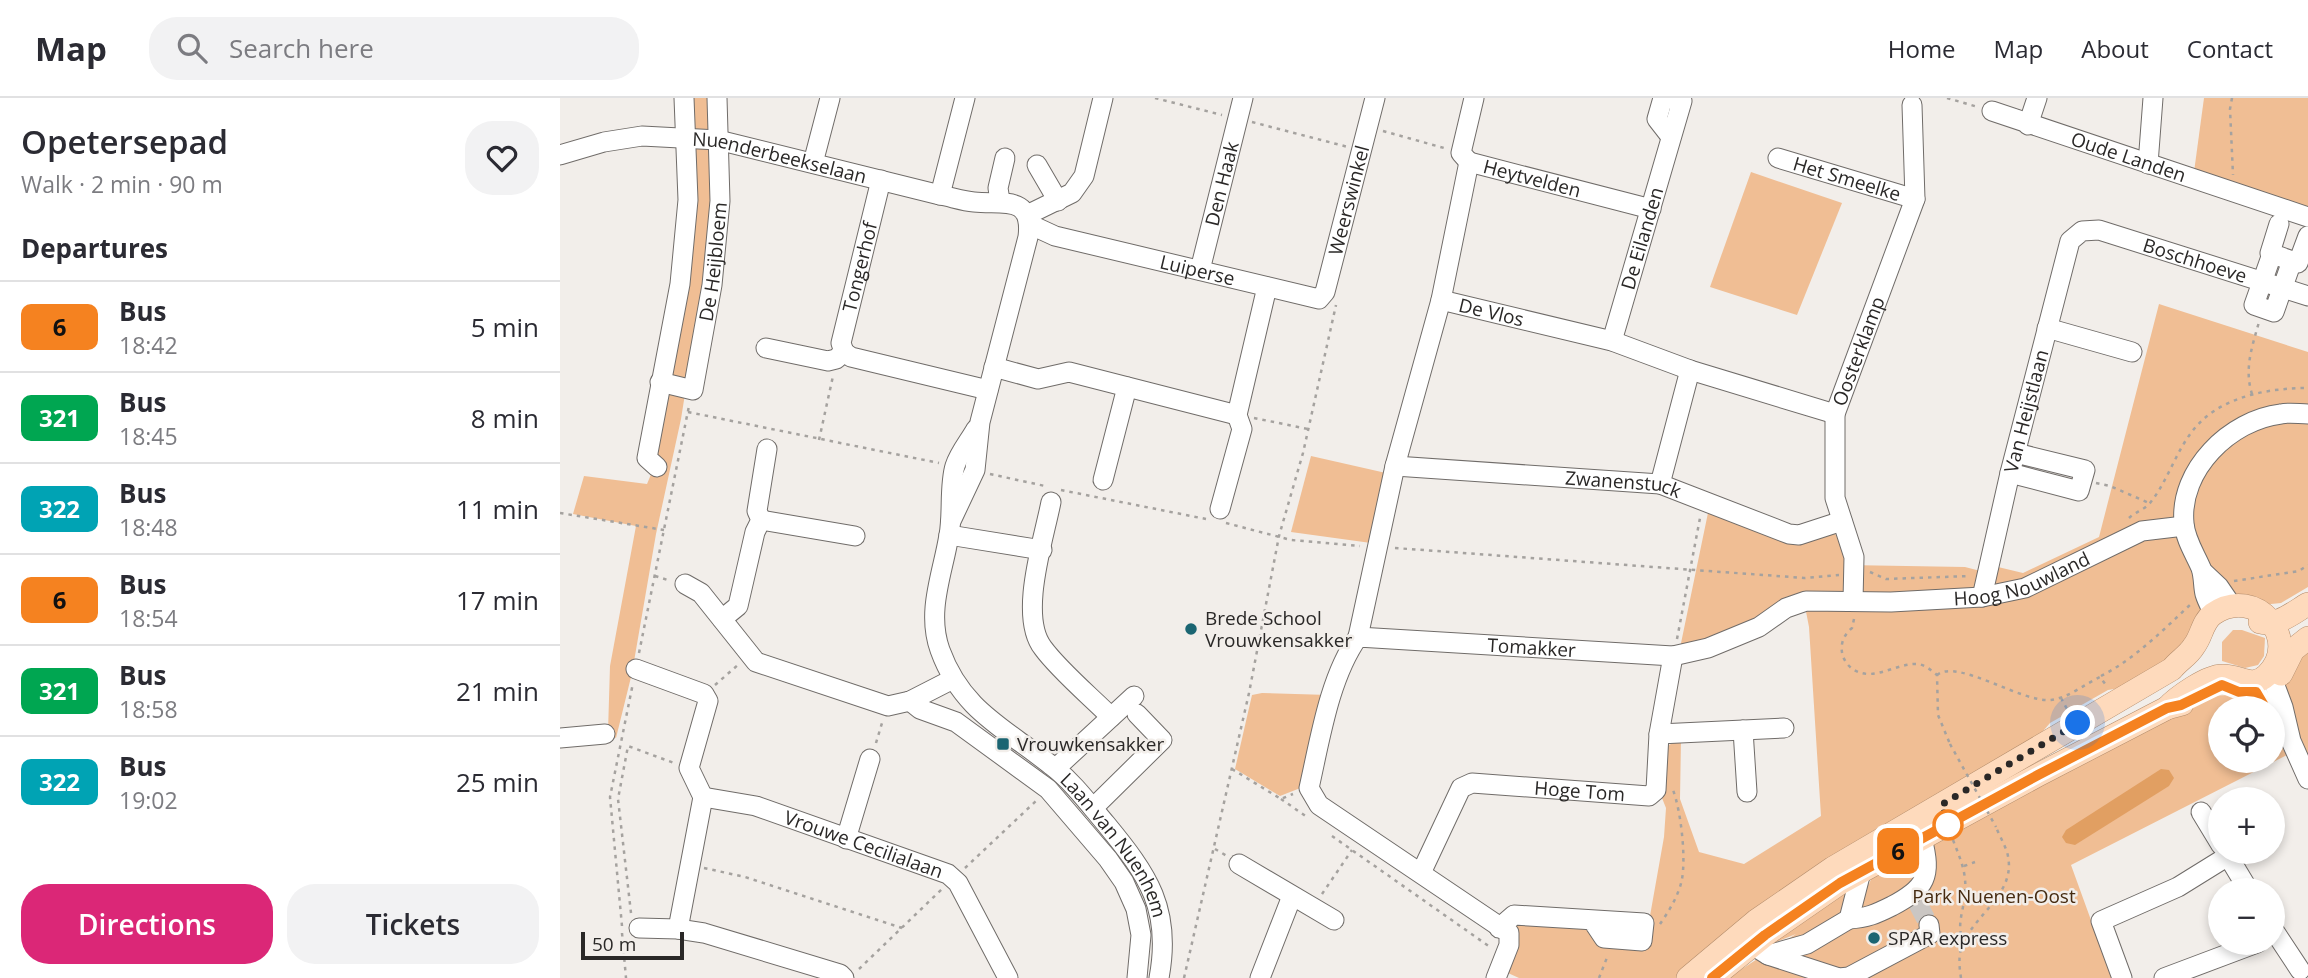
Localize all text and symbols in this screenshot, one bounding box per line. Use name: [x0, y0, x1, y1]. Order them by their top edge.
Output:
search box: [149, 17, 639, 80]
text: Map: [35, 26, 107, 71]
icon: search: [173, 29, 211, 67]
text: Search here: [229, 30, 374, 66]
text: Home: [1888, 32, 1956, 65]
text: Map: [1994, 32, 2043, 65]
text: About: [2081, 32, 2149, 65]
text: Contact: [2187, 32, 2273, 65]
text: Opetersepad: [21, 119, 228, 164]
button: heart: [465, 121, 539, 195]
street label: Oude Landen: [2068, 125, 2189, 188]
street label: Nuenderbeekselaan: [692, 126, 869, 189]
street label: Den Haak: [1199, 139, 1245, 229]
street label: Weerswinkel: [1322, 143, 1375, 258]
street label: Het Smeelke: [1790, 150, 1904, 207]
street label: Heytvelden: [1480, 153, 1584, 203]
text: Walk · 2 min · 90 m: [21, 168, 223, 200]
street label: De Eilanden: [1615, 184, 1669, 293]
street label: De Heijbloem: [693, 201, 733, 323]
street label: Tongerhof: [836, 218, 884, 315]
text: Departures: [21, 230, 168, 266]
street label: Boschhoeve: [2140, 232, 2250, 289]
street label: Luiperse: [1157, 248, 1237, 291]
street label: De Vlos: [1456, 292, 1526, 332]
text: Bus: [119, 293, 166, 329]
street label: Oosterklamp: [1826, 293, 1891, 410]
text: 5 min: [471, 309, 539, 345]
text: 6: [53, 310, 66, 343]
text: 18:42: [119, 329, 178, 361]
street label: Van Heijstlaan: [1998, 347, 2054, 475]
text: Bus: [119, 384, 166, 420]
text: 8 min: [471, 400, 539, 436]
text: 321: [39, 401, 80, 434]
text: 18:45: [119, 420, 178, 452]
street label: Zwanenstuck: [1564, 465, 1685, 504]
text: Bus: [119, 475, 166, 511]
text: 11 min: [456, 491, 539, 527]
text: 322: [39, 492, 80, 525]
text: 18:48: [119, 511, 178, 543]
street label: Hoog Nouwland: [1953, 545, 2094, 612]
text: Bus: [119, 566, 166, 602]
text: 17 min: [456, 582, 539, 618]
text: 6: [53, 583, 66, 616]
text: 18:54: [119, 602, 178, 634]
place label: Brede School Vrouwkensakker: [1205, 605, 1352, 653]
marker: Brede School Vrouwkensakker: [1183, 621, 1199, 637]
street label: Tomakker: [1487, 632, 1577, 663]
text: Bus: [119, 657, 166, 693]
text: 21 min: [456, 673, 539, 709]
text: 321: [39, 674, 80, 707]
text: 18:58: [119, 693, 178, 725]
map controls: [2208, 696, 2285, 955]
button: locate: [2208, 696, 2285, 773]
your location: [2060, 705, 2095, 740]
place label: Vrouwkensakker: [1017, 731, 1164, 757]
marker: Vrouwkensakker: [995, 736, 1011, 752]
text: Bus: [119, 748, 166, 784]
text: 25 min: [456, 764, 539, 800]
text: 322: [39, 765, 80, 798]
street label: Laan van Nuenhem: [1055, 767, 1173, 920]
street label: Hoge Tom: [1533, 775, 1626, 807]
text: 19:02: [119, 784, 178, 816]
button: +: [2208, 787, 2285, 864]
street label: Vrouwe Cecilialaan: [781, 804, 947, 884]
unlabelled marker: [1933, 810, 1963, 840]
line badge: 6: [1875, 828, 1921, 874]
text: 6: [1891, 834, 1905, 867]
button: −: [2208, 878, 2285, 955]
park label: Park Nuenen-Oost: [1912, 883, 2076, 909]
button: Directions: [21, 884, 273, 964]
button: Tickets: [287, 884, 539, 964]
place label: SPAR express: [1888, 925, 2007, 951]
scale bar: [581, 929, 684, 961]
marker: SPAR express: [1866, 930, 1882, 946]
text: 50 m: [592, 931, 636, 957]

